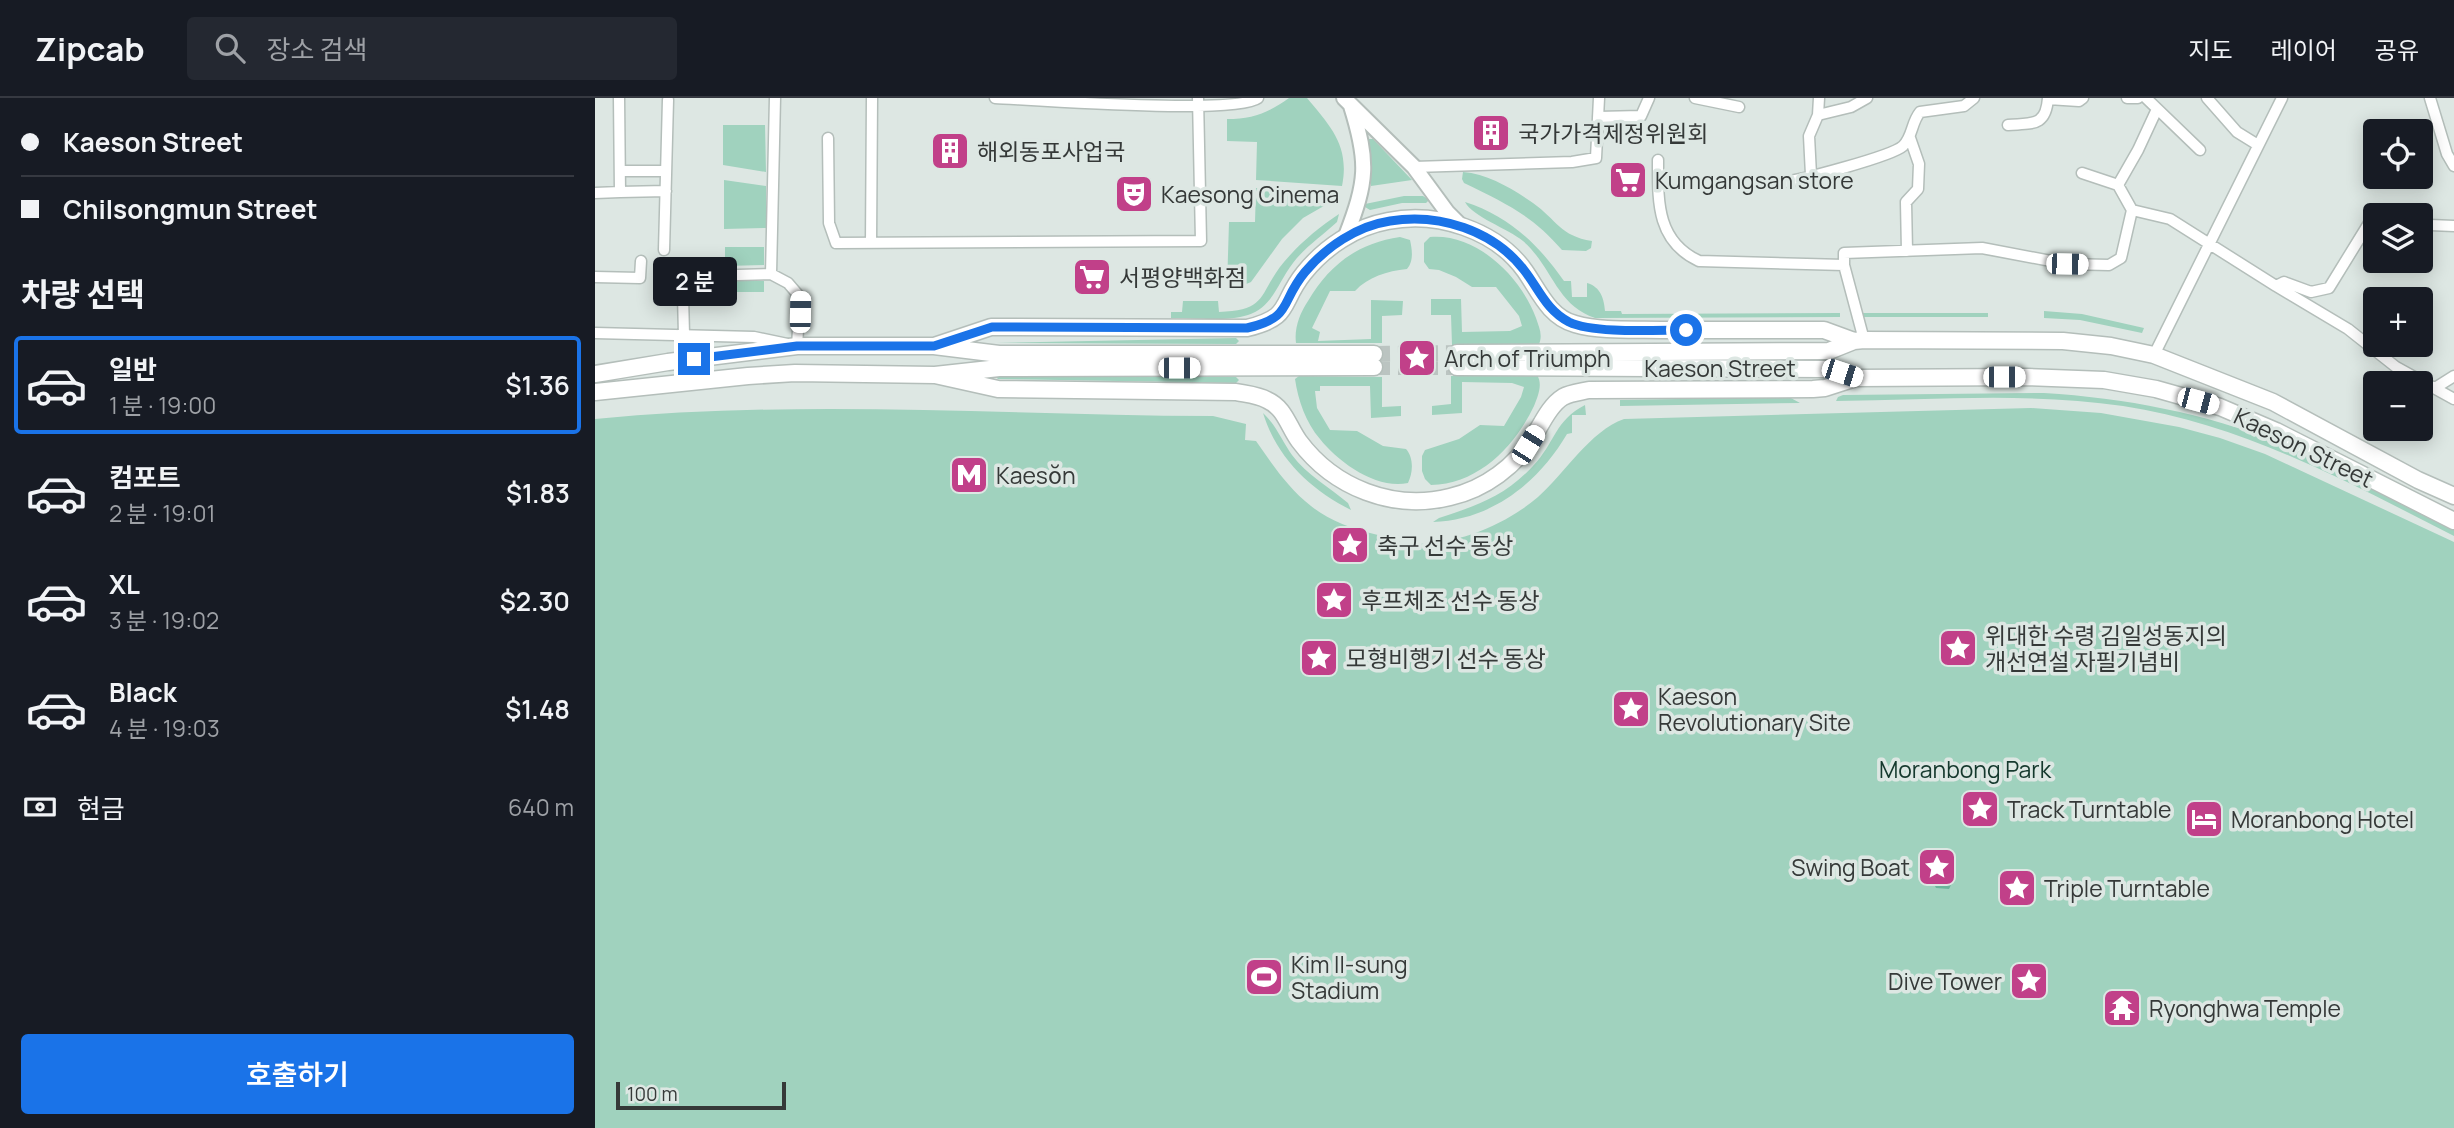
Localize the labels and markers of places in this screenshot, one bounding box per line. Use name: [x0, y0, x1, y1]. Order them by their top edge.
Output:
building icon: 국가가격제정위원회: [1470, 112, 1512, 154]
place label: 국가가격제정위원회: [1518, 117, 1708, 149]
building icon: 해외동포사업국: [929, 130, 971, 172]
place label: 해외동포사업국: [977, 135, 1125, 167]
supermarket icon: Kumgangsan store: [1607, 159, 1649, 201]
place label: Kumgangsan store: [1655, 164, 1854, 196]
theatre icon: Kaesong Cinema: [1113, 173, 1155, 215]
place label: Kaesong Cinema: [1161, 178, 1339, 210]
supermarket icon: 서평양백화점: [1071, 256, 1113, 298]
place label: 서평양백화점: [1119, 261, 1246, 293]
place icon: Arch of Triumph: [1396, 337, 1438, 379]
place label: Arch of Triumph: [1444, 342, 1611, 374]
metro station icon: Kaesŏn: [948, 454, 990, 496]
place label: Kaesŏn: [996, 459, 1076, 491]
place icon: 축구 선수 동상: [1329, 524, 1371, 566]
place label: 축구 선수 동상: [1377, 529, 1513, 561]
place icon: 후프체조 선수 동상: [1313, 579, 1355, 621]
place label: 후프체조 선수 동상: [1361, 584, 1539, 616]
place label: 위대한 수령 김일성동지의 개선연설 자필기념비: [1985, 619, 2227, 677]
place icon: 위대한 수령 김일성동지의 개선연설 자필기념비: [1937, 627, 1979, 669]
place icon: 모형비행기 선수 동상: [1298, 637, 1340, 679]
place label: 모형비행기 선수 동상: [1346, 642, 1546, 674]
place label: Kaeson Revolutionary Site: [1658, 680, 1851, 738]
place icon: Kaeson Revolutionary Site: [1610, 688, 1652, 730]
place icon: Track Turntable: [1959, 788, 2001, 830]
place label: Track Turntable: [2007, 793, 2172, 825]
hotel icon: Moranbong Hotel: [2183, 798, 2225, 840]
place label: Moranbong Hotel: [2231, 803, 2414, 835]
place icon: Swing Boat: [1916, 846, 1958, 888]
place label: Swing Boat: [1791, 851, 1910, 883]
place icon: Triple Turntable: [1996, 867, 2038, 909]
place label: Triple Turntable: [2044, 872, 2210, 904]
place label: Kim Il-sung Stadium: [1291, 948, 1408, 1006]
sports icon: Kim Il-sung Stadium: [1243, 956, 1285, 998]
place icon: Dive Tower: [2008, 960, 2050, 1002]
place label: Dive Tower: [1888, 965, 2002, 997]
temple icon: Ryonghwa Temple: [2101, 987, 2143, 1029]
place label: Ryonghwa Temple: [2149, 992, 2341, 1024]

